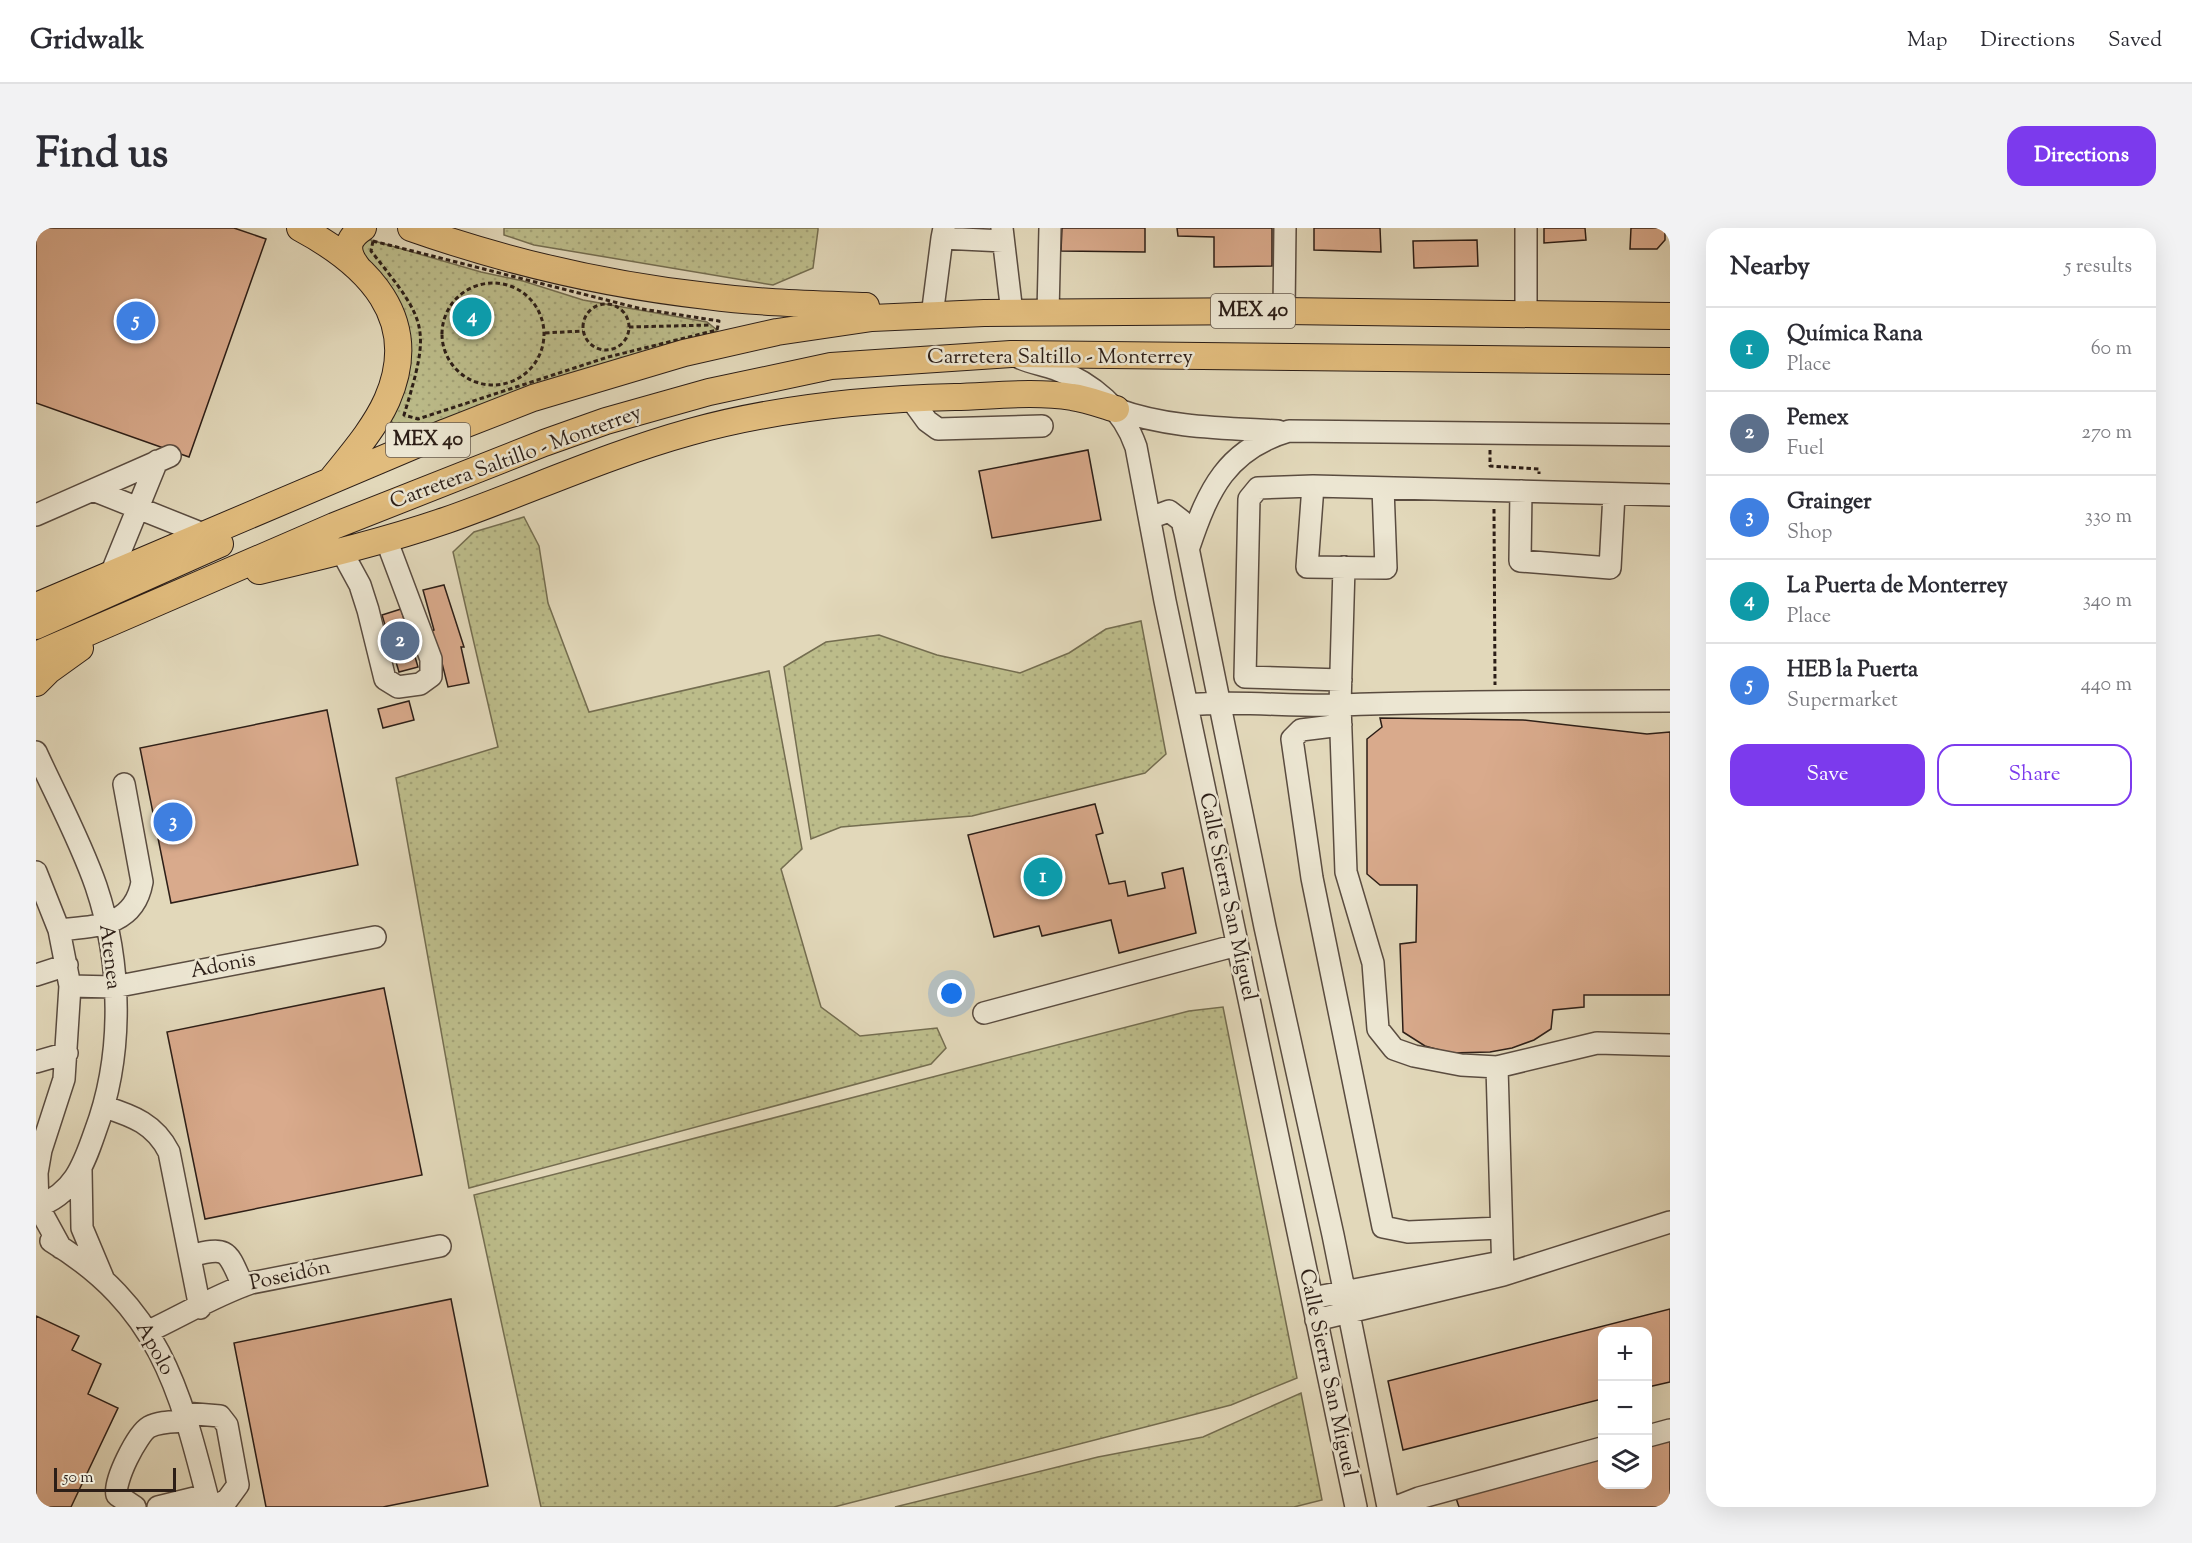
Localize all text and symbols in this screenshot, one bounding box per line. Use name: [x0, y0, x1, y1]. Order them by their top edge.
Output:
text: Gridwalk: [30, 21, 144, 61]
text: Map: [1907, 26, 1947, 56]
text: Directions: [1980, 26, 2075, 56]
text: Saved: [2108, 26, 2162, 56]
text: Find us: [36, 126, 168, 186]
button: Directions: [2007, 126, 2156, 186]
text: Nearby: [1730, 249, 1810, 286]
text: 5 results: [2065, 253, 2132, 282]
pin: 4: [452, 294, 492, 340]
road number: MEX 40: [1211, 294, 1295, 328]
pin: 5: [116, 298, 156, 344]
text: Química Rana: [1787, 319, 1923, 351]
text: 1: [1746, 335, 1753, 364]
text: 60 m: [2091, 335, 2132, 364]
street label: Carretera Saltillo - Monterrey: [927, 343, 1193, 373]
text: Place: [1787, 351, 1831, 380]
street label: Carretera Saltillo - Monterrey: [386, 398, 647, 518]
text: Pemex: [1787, 403, 1849, 435]
text: 2: [1745, 419, 1754, 448]
text: 270 m: [2082, 419, 2132, 448]
road number: MEX 40: [386, 423, 470, 457]
text: Fuel: [1787, 435, 1824, 464]
text: Grainger: [1787, 487, 1872, 519]
text: 3: [1745, 503, 1754, 532]
text: 330 m: [2085, 503, 2132, 532]
text: Shop: [1787, 519, 1832, 548]
text: La Puerta de Monterrey: [1787, 571, 2008, 603]
text: 4: [1744, 587, 1755, 616]
text: 340 m: [2083, 587, 2132, 616]
text: Place: [1787, 603, 1831, 632]
pin: 2: [380, 618, 420, 664]
text: HEB la Puerta: [1787, 655, 1918, 687]
text: 5: [1746, 671, 1753, 700]
text: 440 m: [2081, 671, 2132, 700]
text: Supermarket: [1787, 687, 1898, 716]
button: Save: [1730, 744, 1925, 806]
button: Share: [1937, 744, 2132, 806]
street label: Calle Sierra San Miguel: [1190, 790, 1264, 1004]
pin: 3: [154, 800, 192, 844]
pin: 1: [1024, 854, 1062, 900]
street label: Atenea: [90, 923, 128, 992]
street label: Adonis: [188, 945, 258, 987]
your location: [937, 979, 966, 1008]
street label: Poseidón: [247, 1253, 333, 1299]
street label: Calle Sierra San Miguel: [1290, 1266, 1364, 1480]
street label: Apolo: [127, 1317, 181, 1381]
map controls: [1598, 1327, 1652, 1489]
button: +: [1598, 1327, 1652, 1381]
button: −: [1598, 1381, 1652, 1435]
button: layers: [1598, 1435, 1652, 1489]
scale bar: [54, 1465, 176, 1492]
text: 50 m: [63, 1467, 94, 1490]

